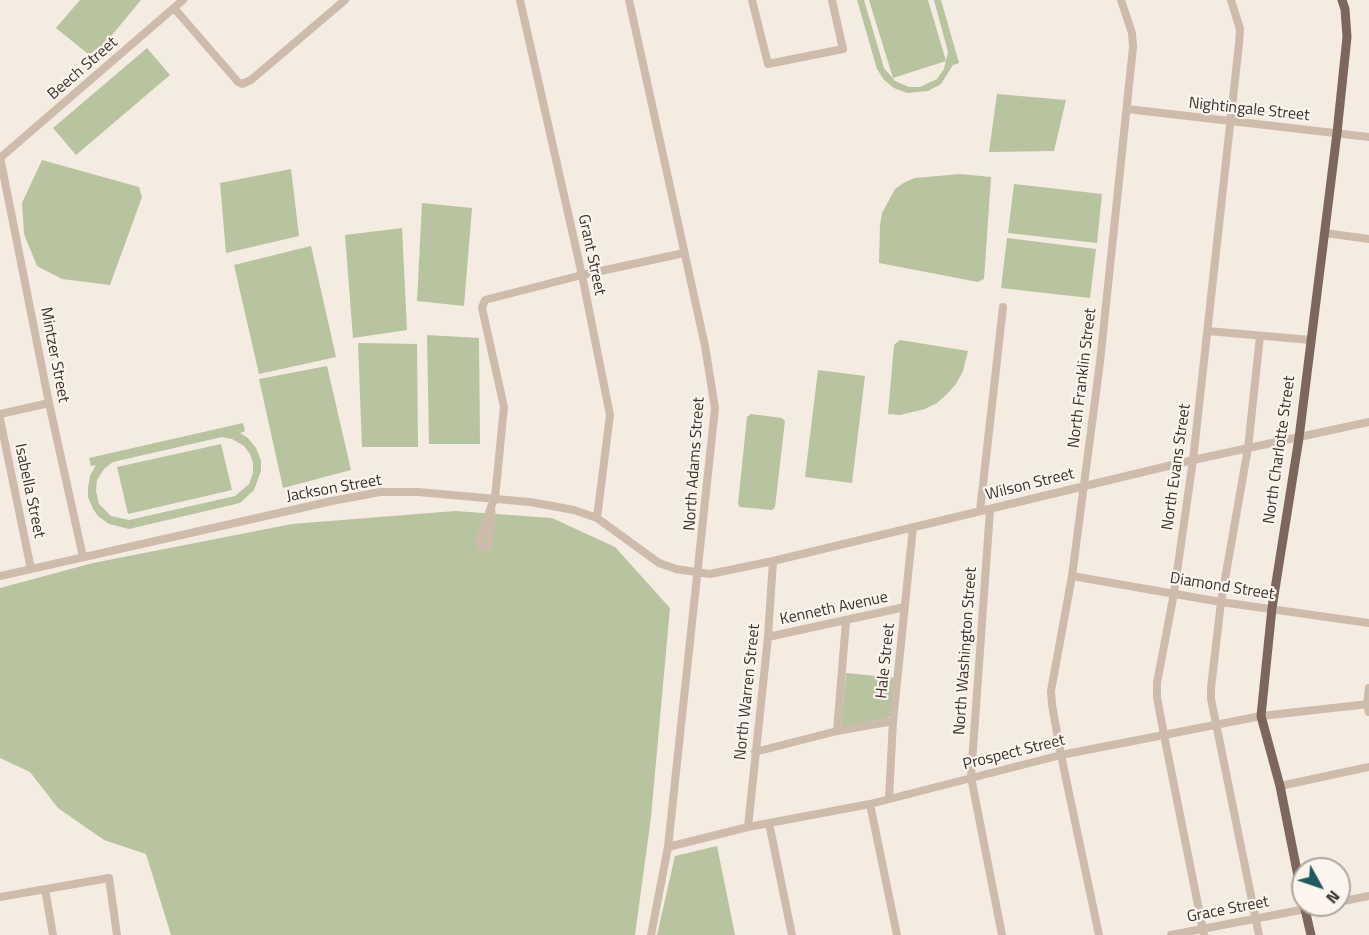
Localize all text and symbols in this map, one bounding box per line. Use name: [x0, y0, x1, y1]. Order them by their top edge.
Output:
street label: Beech Street: [44, 33, 122, 105]
street label: Nightingale Street: [1188, 94, 1310, 126]
street label: Grant Street: [573, 213, 609, 297]
street label: Mintzer Street: [35, 306, 73, 404]
street label: North Franklin Street: [1065, 307, 1101, 449]
street label: North Charlotte Street: [1260, 375, 1300, 525]
street label: North Adams Street: [681, 397, 709, 531]
street label: North Evans Street: [1159, 403, 1195, 531]
street label: Isabella Street: [10, 442, 48, 540]
street label: Wilson Street: [984, 465, 1076, 505]
street label: Jackson Street: [285, 471, 383, 507]
street label: North Washington Street: [951, 566, 981, 736]
street label: Diamond Street: [1168, 569, 1276, 605]
street label: Kenneth Avenue: [778, 588, 890, 630]
street label: North Warren Street: [731, 623, 765, 761]
street label: Hale Street: [873, 623, 899, 699]
street label: Prospect Street: [961, 731, 1067, 775]
north arrow: [1291, 857, 1351, 917]
text: N: [1320, 885, 1346, 909]
street label: Grace Street: [1185, 893, 1271, 927]

